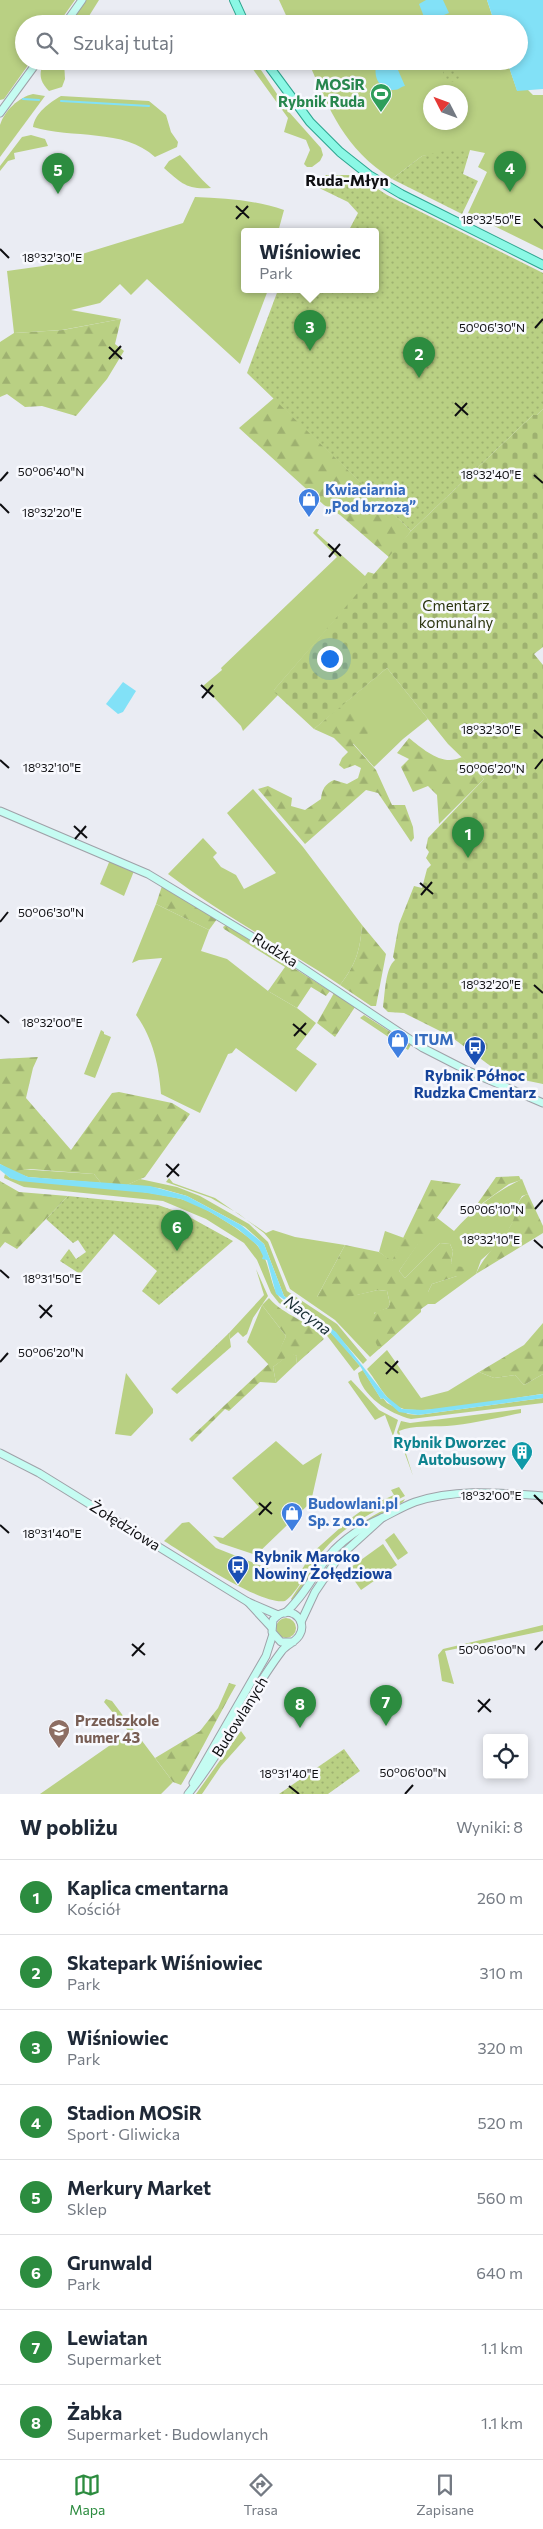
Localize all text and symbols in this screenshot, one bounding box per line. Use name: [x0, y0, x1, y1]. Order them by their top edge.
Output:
search box: [15, 15, 528, 70]
icon: search: [33, 29, 61, 57]
text: Szukaj tutaj: [73, 31, 174, 54]
place label: MOSiR Rybnik Ruda: [278, 75, 366, 110]
sports icon: MOSiR Rybnik Ruda: [369, 82, 393, 113]
north arrow: [423, 85, 468, 130]
pin: 4: [494, 151, 526, 192]
pin: 5: [42, 153, 74, 194]
district label: Ruda-Młyn: [305, 170, 389, 189]
text: 18°32'50"E: [461, 212, 521, 226]
popup: [241, 228, 379, 293]
text: Wiśniowiec: [259, 240, 361, 263]
text: 18°32'30"E: [22, 250, 82, 264]
text: Park: [259, 263, 293, 282]
pin: 3: [294, 310, 326, 351]
text: 50°06'30"N: [459, 320, 525, 334]
pin: 2: [403, 337, 435, 378]
text: 50°06'40"N: [18, 464, 84, 478]
text: 18°32'40"E: [461, 467, 521, 481]
place label: Kwiaciarnia „Pod brzozą”: [325, 480, 416, 515]
shop icon: Kwiaciarnia „Pod brzozą”: [297, 487, 321, 518]
text: 18°32'20"E: [22, 505, 82, 519]
park label: Cmentarz komunalny: [419, 596, 494, 631]
your location: [317, 646, 343, 672]
text: 18°32'30"E: [461, 722, 521, 736]
text: 18°32'10"E: [23, 760, 81, 774]
text: 50°06'20"N: [459, 761, 525, 775]
pin: 1: [452, 817, 484, 858]
text: 50°06'30"N: [18, 905, 84, 919]
street label: Rudzka: [249, 928, 302, 970]
text: 18°32'20"E: [461, 977, 521, 991]
text: 18°32'00"E: [21, 1015, 83, 1029]
shop icon: ITUM: [386, 1028, 410, 1059]
place label: ITUM: [414, 1030, 454, 1048]
bus stop icon: Rybnik Północ Rudzka Cmentarz: [463, 1035, 487, 1066]
place label: Rybnik Północ Rudzka Cmentarz: [414, 1066, 537, 1101]
text: 50°06'10"N: [460, 1202, 524, 1216]
pin: 6: [161, 1210, 193, 1251]
text: 18°32'10"E: [462, 1232, 520, 1246]
text: 18°31'50"E: [23, 1271, 81, 1285]
water label: Nacyna: [281, 1291, 336, 1338]
text: 50°06'20"N: [18, 1345, 84, 1359]
place label: Rybnik Dworzec Autobusowy: [393, 1433, 507, 1468]
building icon: Rybnik Dworzec Autobusowy: [510, 1440, 534, 1471]
text: 18°32'00"E: [460, 1488, 522, 1502]
place label: Budowlani.pl Sp. z o.o.: [308, 1494, 398, 1529]
street label: Żołędziowa: [87, 1496, 164, 1554]
shop icon: Budowlani.pl Sp. z o.o.: [280, 1501, 304, 1532]
text: 18°31'40"E: [22, 1526, 82, 1540]
place label: Rybnik Maroko Nowiny Żołędziowa: [254, 1547, 392, 1582]
bus stop icon: Rybnik Maroko Nowiny Żołędziowa: [226, 1554, 250, 1585]
text: 50°06'00"N: [458, 1642, 526, 1656]
street label: Budowlanych: [207, 1673, 271, 1760]
pin: 7: [370, 1685, 402, 1726]
pin: 8: [284, 1687, 316, 1728]
place label: Przedszkole numer 43: [75, 1711, 159, 1746]
school or university icon: Przedszkole numer 43: [47, 1718, 71, 1749]
map controls: [483, 1734, 528, 1779]
button: locate: [483, 1734, 528, 1779]
text: 50°06'00"N: [379, 1765, 447, 1779]
text: 18°31'40"E: [259, 1766, 319, 1780]
text: W pobliżu: [20, 1814, 118, 1839]
text: Wyniki: 8: [456, 1817, 523, 1836]
text: Kaplica cmentarna: [67, 1876, 229, 1899]
text: 1: [32, 1888, 40, 1907]
text: 260 m: [477, 1888, 523, 1907]
text: Kościół: [67, 1899, 120, 1918]
text: Skatepark Wiśniowiec: [67, 1951, 262, 1974]
text: 2: [31, 1963, 41, 1982]
text: 310 m: [480, 1963, 523, 1982]
text: Park: [67, 1974, 100, 1993]
text: Wiśniowiec: [67, 2026, 169, 2049]
text: 3: [31, 2038, 41, 2057]
text: 320 m: [478, 2038, 523, 2057]
text: Park: [67, 2049, 100, 2068]
text: Stadion MOSiR: [67, 2101, 202, 2124]
text: 4: [31, 2113, 41, 2132]
text: 520 m: [478, 2113, 523, 2132]
text: Sport · Gliwicka: [67, 2124, 180, 2143]
text: Merkury Market: [67, 2176, 211, 2199]
text: 5: [31, 2188, 41, 2207]
text: 560 m: [477, 2188, 523, 2207]
text: Sklep: [67, 2199, 107, 2218]
text: Grunwald: [67, 2251, 152, 2274]
text: 6: [31, 2263, 41, 2282]
text: 640 m: [476, 2263, 523, 2282]
text: Park: [67, 2274, 100, 2293]
text: Lewiatan: [67, 2326, 148, 2349]
text: 7: [32, 2338, 40, 2357]
text: 1.1 km: [481, 2338, 523, 2357]
text: Supermarket: [67, 2349, 162, 2368]
text: Żabka: [67, 2401, 122, 2424]
text: 8: [31, 2413, 41, 2432]
text: 1.1 km: [481, 2413, 523, 2432]
text: Supermarket · Budowlanych: [67, 2424, 269, 2443]
tab: Mapa: [69, 2471, 105, 2518]
tab: Trasa: [244, 2471, 278, 2518]
tab: Zapisane: [416, 2471, 474, 2518]

